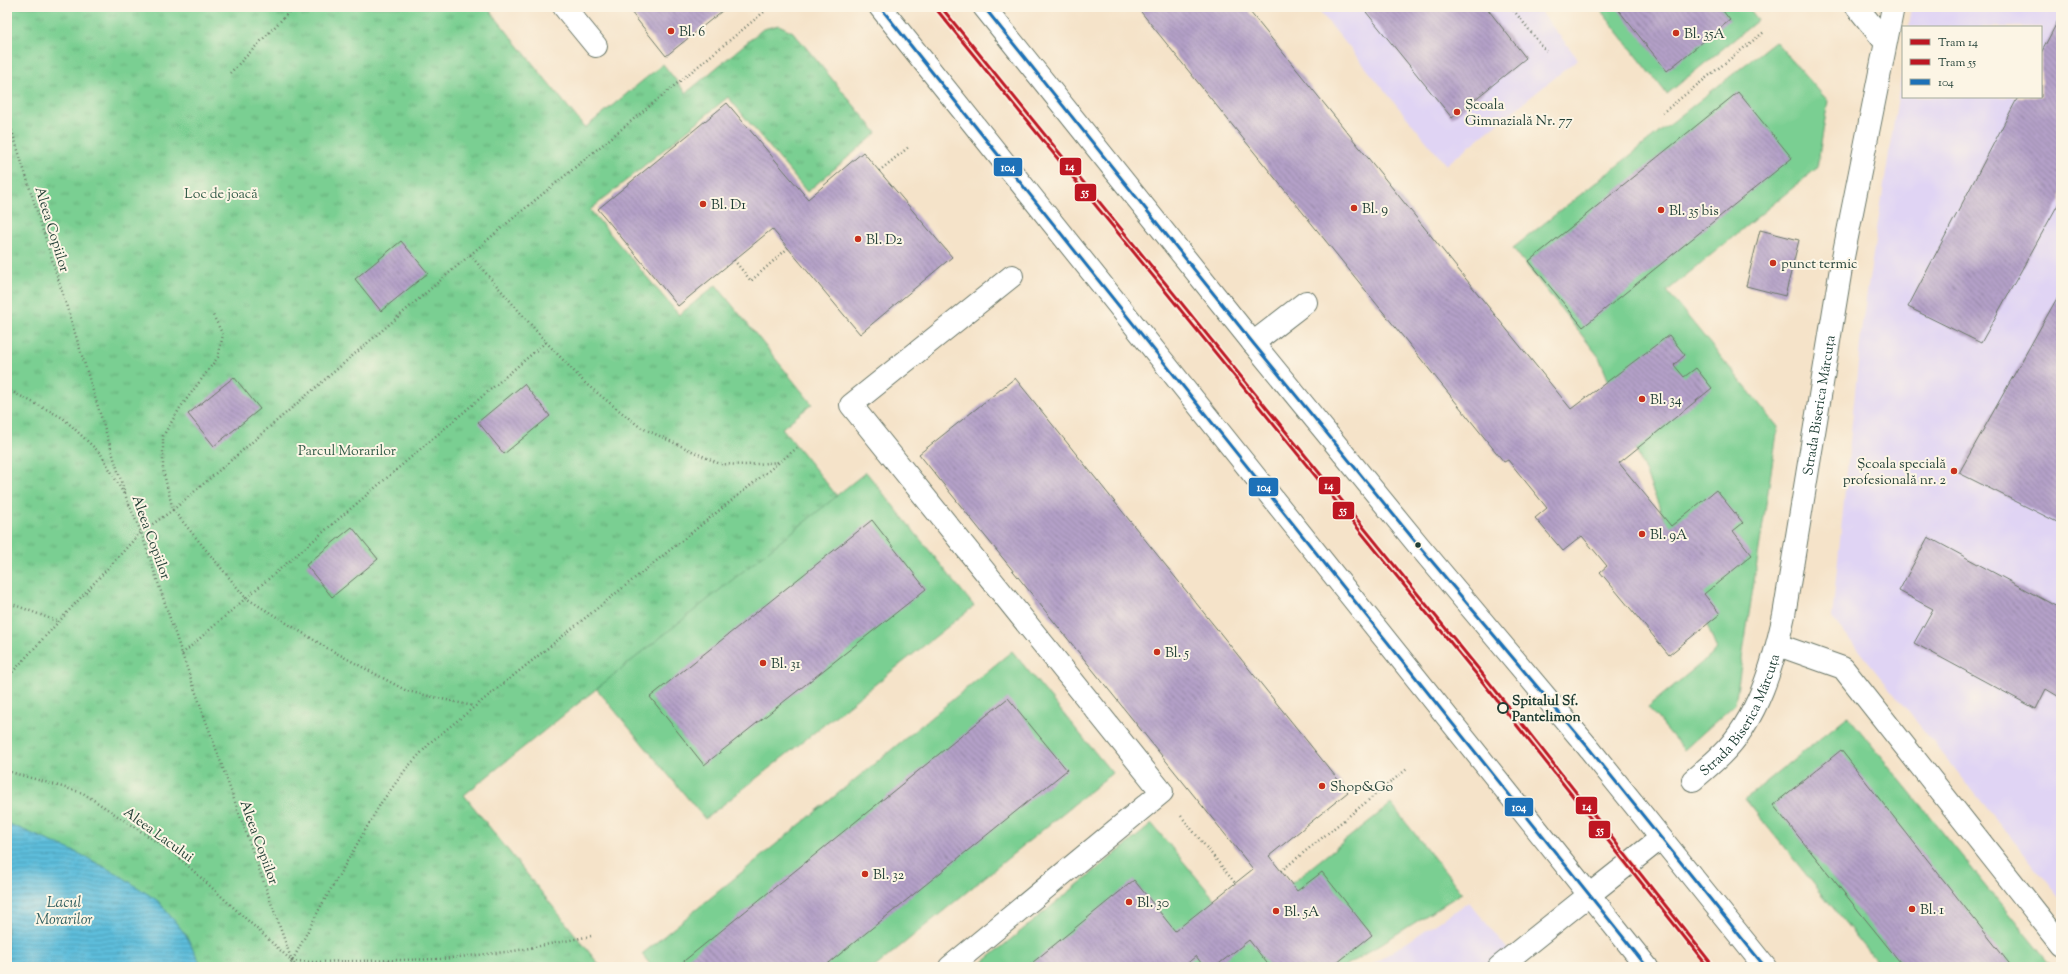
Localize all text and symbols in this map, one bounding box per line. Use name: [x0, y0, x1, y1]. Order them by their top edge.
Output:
place label: Bl. 6: [679, 23, 705, 43]
place label: Bl. 35A: [1684, 25, 1726, 45]
marker: Bl. 6: [666, 26, 676, 36]
legend: [1902, 26, 2042, 98]
marker: Bl. 35A: [1671, 28, 1681, 38]
text: Tram 14: [1938, 34, 1978, 52]
text: Tram 55: [1938, 54, 1976, 72]
text: 104: [1938, 74, 1954, 92]
place label: Școala Gimnazială Nr. 77: [1465, 96, 1573, 132]
marker: Școala Gimnazială Nr. 77: [1452, 107, 1462, 117]
line badge: 104: [993, 157, 1023, 177]
line badge: 14: [1059, 157, 1082, 176]
text: 14: [1064, 159, 1075, 175]
text: 104: [1000, 160, 1016, 176]
line badge: 55: [1074, 183, 1097, 202]
street label: Aleea Copiilor: [29, 184, 74, 275]
park label: Loc de joacă: [184, 185, 258, 205]
text: 55: [1080, 185, 1089, 201]
place label: Bl. D1: [711, 196, 746, 216]
marker: Bl. D1: [698, 199, 708, 209]
place label: Bl. 9: [1362, 200, 1388, 220]
place label: Bl. 35 bis: [1669, 202, 1719, 222]
marker: Bl. 9: [1349, 203, 1359, 213]
marker: Bl. 35 bis: [1656, 205, 1666, 215]
place label: Bl. D2: [866, 231, 903, 251]
marker: Bl. D2: [853, 234, 863, 244]
place label: punct termic: [1781, 255, 1857, 275]
marker: punct termic: [1768, 258, 1778, 268]
street label: Strada Biserica Mărcuța: [1799, 333, 1842, 477]
place label: Bl. 34: [1650, 391, 1682, 411]
marker: Bl. 34: [1637, 394, 1647, 404]
park label: Parcul Morarilor: [298, 442, 397, 462]
place label: Şcoala specială profesională nr. 2: [1843, 455, 1947, 491]
marker: Şcoala specială profesională nr. 2: [1949, 466, 1959, 476]
line badge: 14: [1318, 476, 1341, 495]
line badge: 104: [1248, 477, 1279, 497]
text: 14: [1323, 478, 1334, 494]
text: 104: [1256, 480, 1272, 496]
street label: Aleea Copiilor: [126, 493, 175, 583]
line badge: 55: [1332, 501, 1355, 520]
text: 55: [1338, 503, 1347, 519]
place label: Bl. 9A: [1650, 526, 1688, 546]
marker: Bl. 9A: [1637, 529, 1647, 539]
unlabelled marker: [1413, 540, 1423, 550]
place label: Bl. 5: [1165, 644, 1189, 664]
marker: Bl. 5: [1152, 647, 1162, 657]
street label: Strada Biserica Mărcuța: [1696, 651, 1786, 782]
place label: Bl. 31: [771, 655, 801, 675]
marker: Bl. 31: [758, 658, 768, 668]
place label: Spitalul Sf. Pantelimon: [1512, 692, 1582, 728]
marker: Spitalul Sf. Pantelimon: [1497, 702, 1509, 714]
place label: Shop&Go: [1330, 778, 1394, 798]
marker: Shop&Go: [1317, 781, 1327, 791]
line badge: 14: [1575, 796, 1598, 815]
line badge: 104: [1504, 797, 1534, 817]
street label: Aleea Copiilor: [234, 798, 283, 888]
text: 14: [1581, 799, 1592, 815]
text: 104: [1511, 800, 1527, 816]
street label: Aleea Lacului: [119, 803, 197, 868]
line badge: 55: [1588, 820, 1611, 839]
text: 55: [1595, 823, 1604, 839]
place label: Bl. 32: [873, 866, 905, 886]
marker: Bl. 32: [860, 869, 870, 879]
water label: Lacul Morarilor: [35, 893, 93, 931]
place label: Bl. 30: [1137, 894, 1169, 914]
marker: Bl. 30: [1124, 897, 1134, 907]
place label: Bl. 1: [1920, 901, 1944, 921]
place label: Bl. 5A: [1284, 903, 1320, 923]
marker: Bl. 1: [1907, 904, 1917, 914]
marker: Bl. 5A: [1271, 906, 1281, 916]

